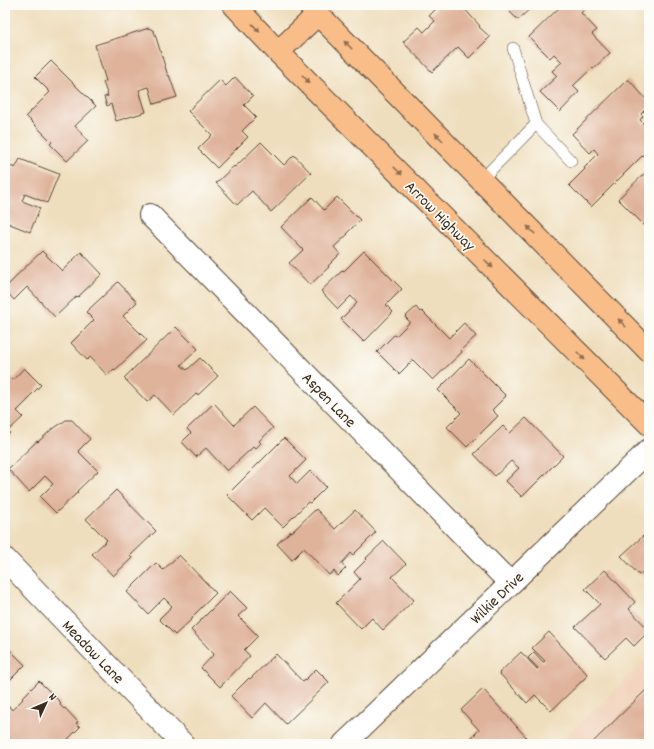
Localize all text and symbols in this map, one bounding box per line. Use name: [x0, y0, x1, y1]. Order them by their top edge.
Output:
one-way arrow: [252, 23, 261, 33]
one-way arrow: [343, 40, 353, 50]
one-way arrow: [301, 74, 311, 84]
one-way arrow: [435, 132, 444, 142]
one-way arrow: [393, 166, 403, 176]
street label: Arrow Highway: [399, 176, 480, 258]
one-way arrow: [526, 225, 536, 235]
one-way arrow: [485, 259, 494, 268]
one-way arrow: [617, 318, 627, 328]
one-way arrow: [576, 351, 586, 361]
street label: Aspen Lane: [296, 368, 361, 434]
street label: Wilkie Drive: [466, 567, 530, 630]
street label: Meadow Lane: [56, 616, 129, 690]
north arrow: [26, 683, 66, 723]
text: N: [44, 690, 60, 705]

